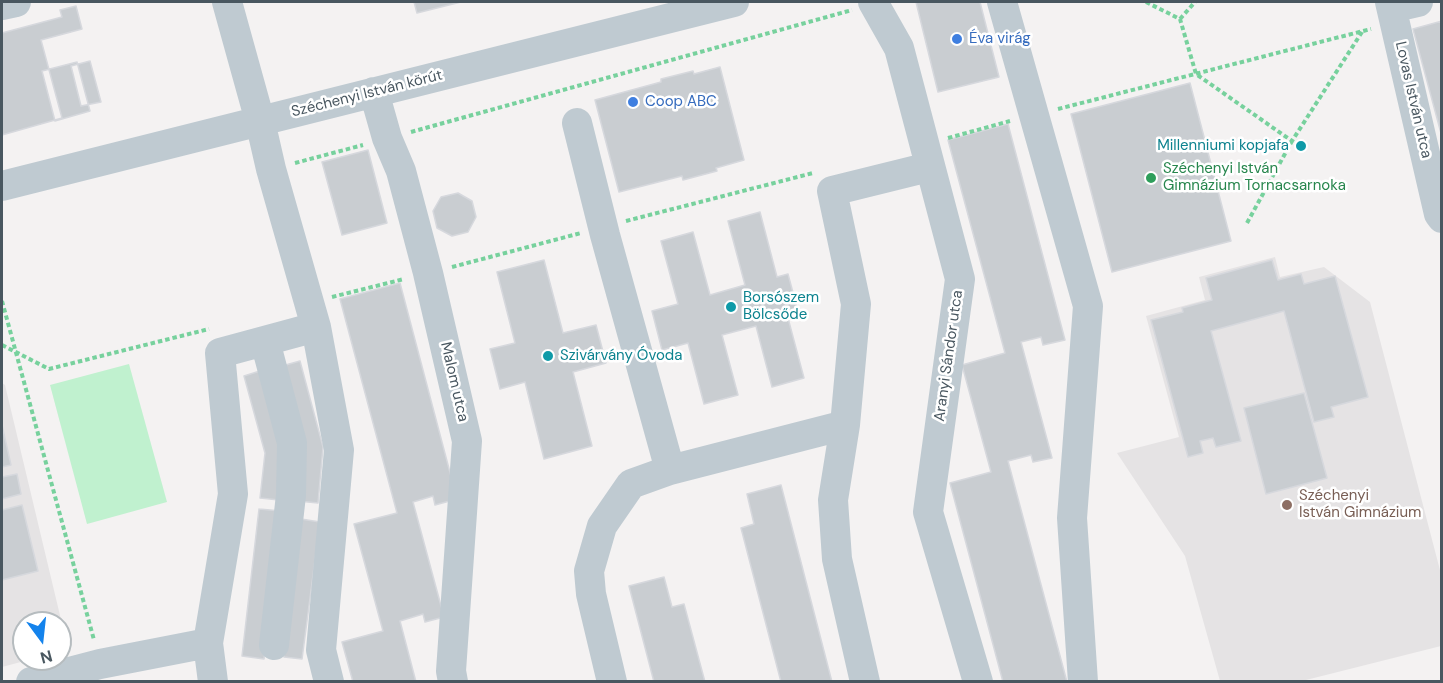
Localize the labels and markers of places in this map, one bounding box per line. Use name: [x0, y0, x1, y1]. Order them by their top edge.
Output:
place label: Éva virág: [969, 30, 1031, 48]
marker: Éva virág: [950, 32, 964, 46]
place label: Coop ABC: [645, 93, 717, 111]
marker: Coop ABC: [626, 95, 640, 109]
place label: Millenniumi kopjafa: [1157, 137, 1289, 155]
marker: Millenniumi kopjafa: [1294, 139, 1308, 153]
place label: Széchenyi István Gimnázium Tornacsarnoka: [1163, 160, 1346, 195]
marker: Széchenyi István Gimnázium Tornacsarnoka: [1144, 171, 1158, 185]
place label: Borsószem Bölcsőde: [743, 289, 819, 324]
marker: Borsószem Bölcsőde: [724, 300, 738, 314]
place label: Szivárvány Óvoda: [560, 347, 682, 365]
marker: Szivárvány Óvoda: [541, 349, 555, 363]
place label: Széchenyi István Gimnázium: [1299, 487, 1421, 522]
marker: Széchenyi István Gimnázium: [1280, 498, 1294, 512]

